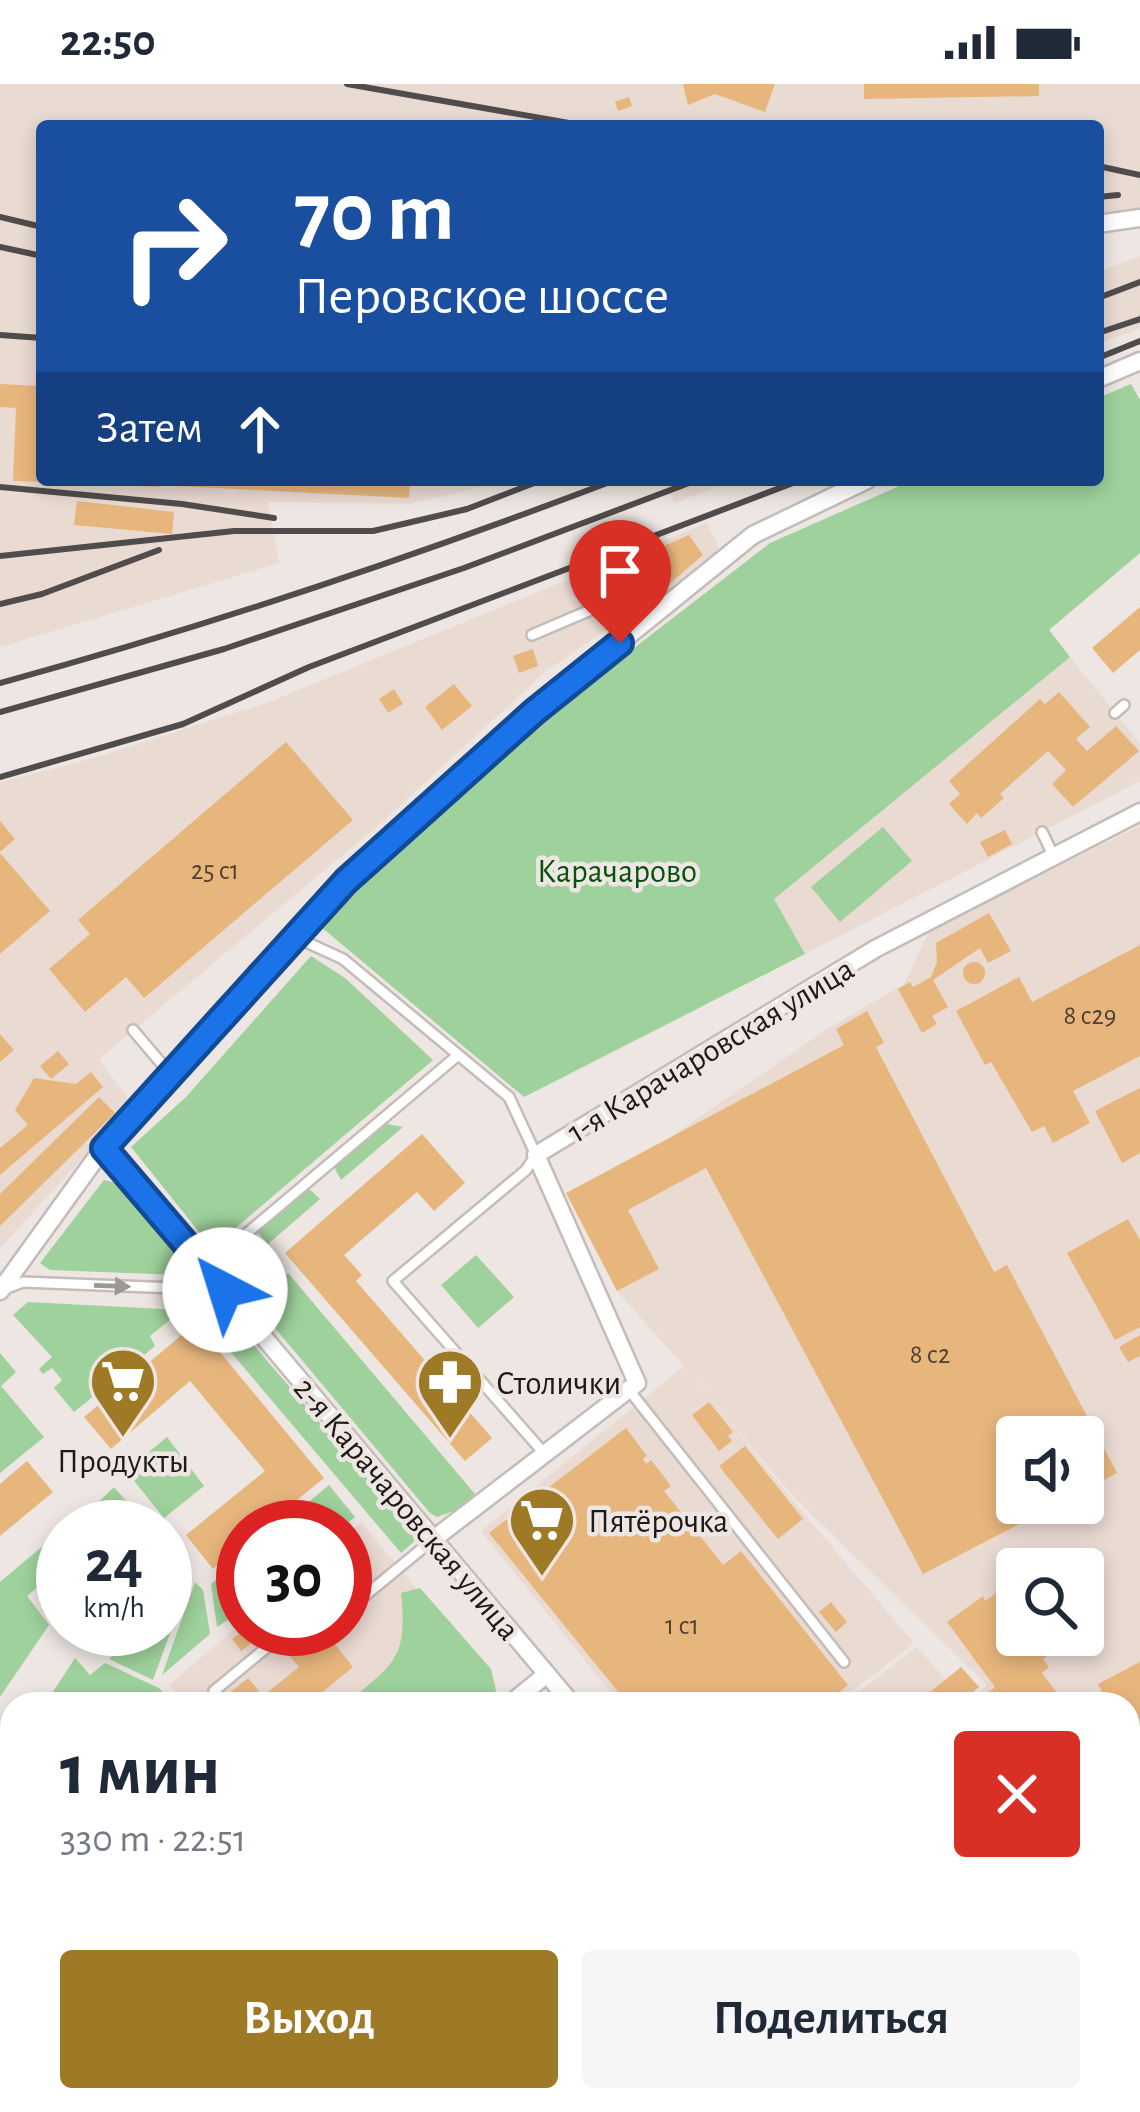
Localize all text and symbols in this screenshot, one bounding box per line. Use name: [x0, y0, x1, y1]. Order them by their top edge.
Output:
text: 22:50: [60, 19, 156, 64]
icon: right: [96, 168, 252, 324]
text: 70 m: [294, 172, 455, 256]
text: Перовское шоссе: [294, 270, 669, 324]
icon: ahead: [227, 396, 293, 462]
text: Затем: [96, 406, 203, 451]
pin: [569, 520, 671, 643]
icon: arrive: [587, 538, 653, 604]
park label: Карачарово: [537, 856, 697, 889]
house number: 25 с1: [191, 857, 239, 884]
street label: 1-я Карачаровская улица: [562, 953, 860, 1150]
house number: 8 с29: [1063, 1002, 1117, 1029]
position arrow: [162, 1227, 288, 1353]
one-way arrow: [94, 1277, 132, 1296]
house number: 8 с2: [910, 1341, 950, 1368]
supermarket icon: Продукты: [88, 1346, 158, 1440]
pharmacy icon: Столички: [415, 1347, 485, 1441]
place label: Столички: [496, 1368, 621, 1401]
street label: 2-я Карачаровская улица: [287, 1372, 525, 1647]
map controls: [996, 1416, 1104, 1656]
button: sound: [996, 1416, 1104, 1524]
place label: Продукты: [57, 1446, 189, 1479]
supermarket icon: Пятёрочка: [507, 1485, 577, 1579]
speed limit sign: 30: [216, 1500, 372, 1656]
place label: Пятёрочка: [588, 1506, 728, 1539]
text: 24: [85, 1533, 143, 1593]
button: search: [996, 1548, 1104, 1656]
text: km/h: [83, 1593, 145, 1623]
house number: 1 с1: [665, 1612, 699, 1639]
button: close: [954, 1731, 1080, 1857]
text: 1 мин: [60, 1735, 221, 1807]
text: 330 m · 22:51: [60, 1820, 246, 1859]
button: Выход: [60, 1950, 558, 2088]
button: Поделиться: [582, 1950, 1080, 2088]

